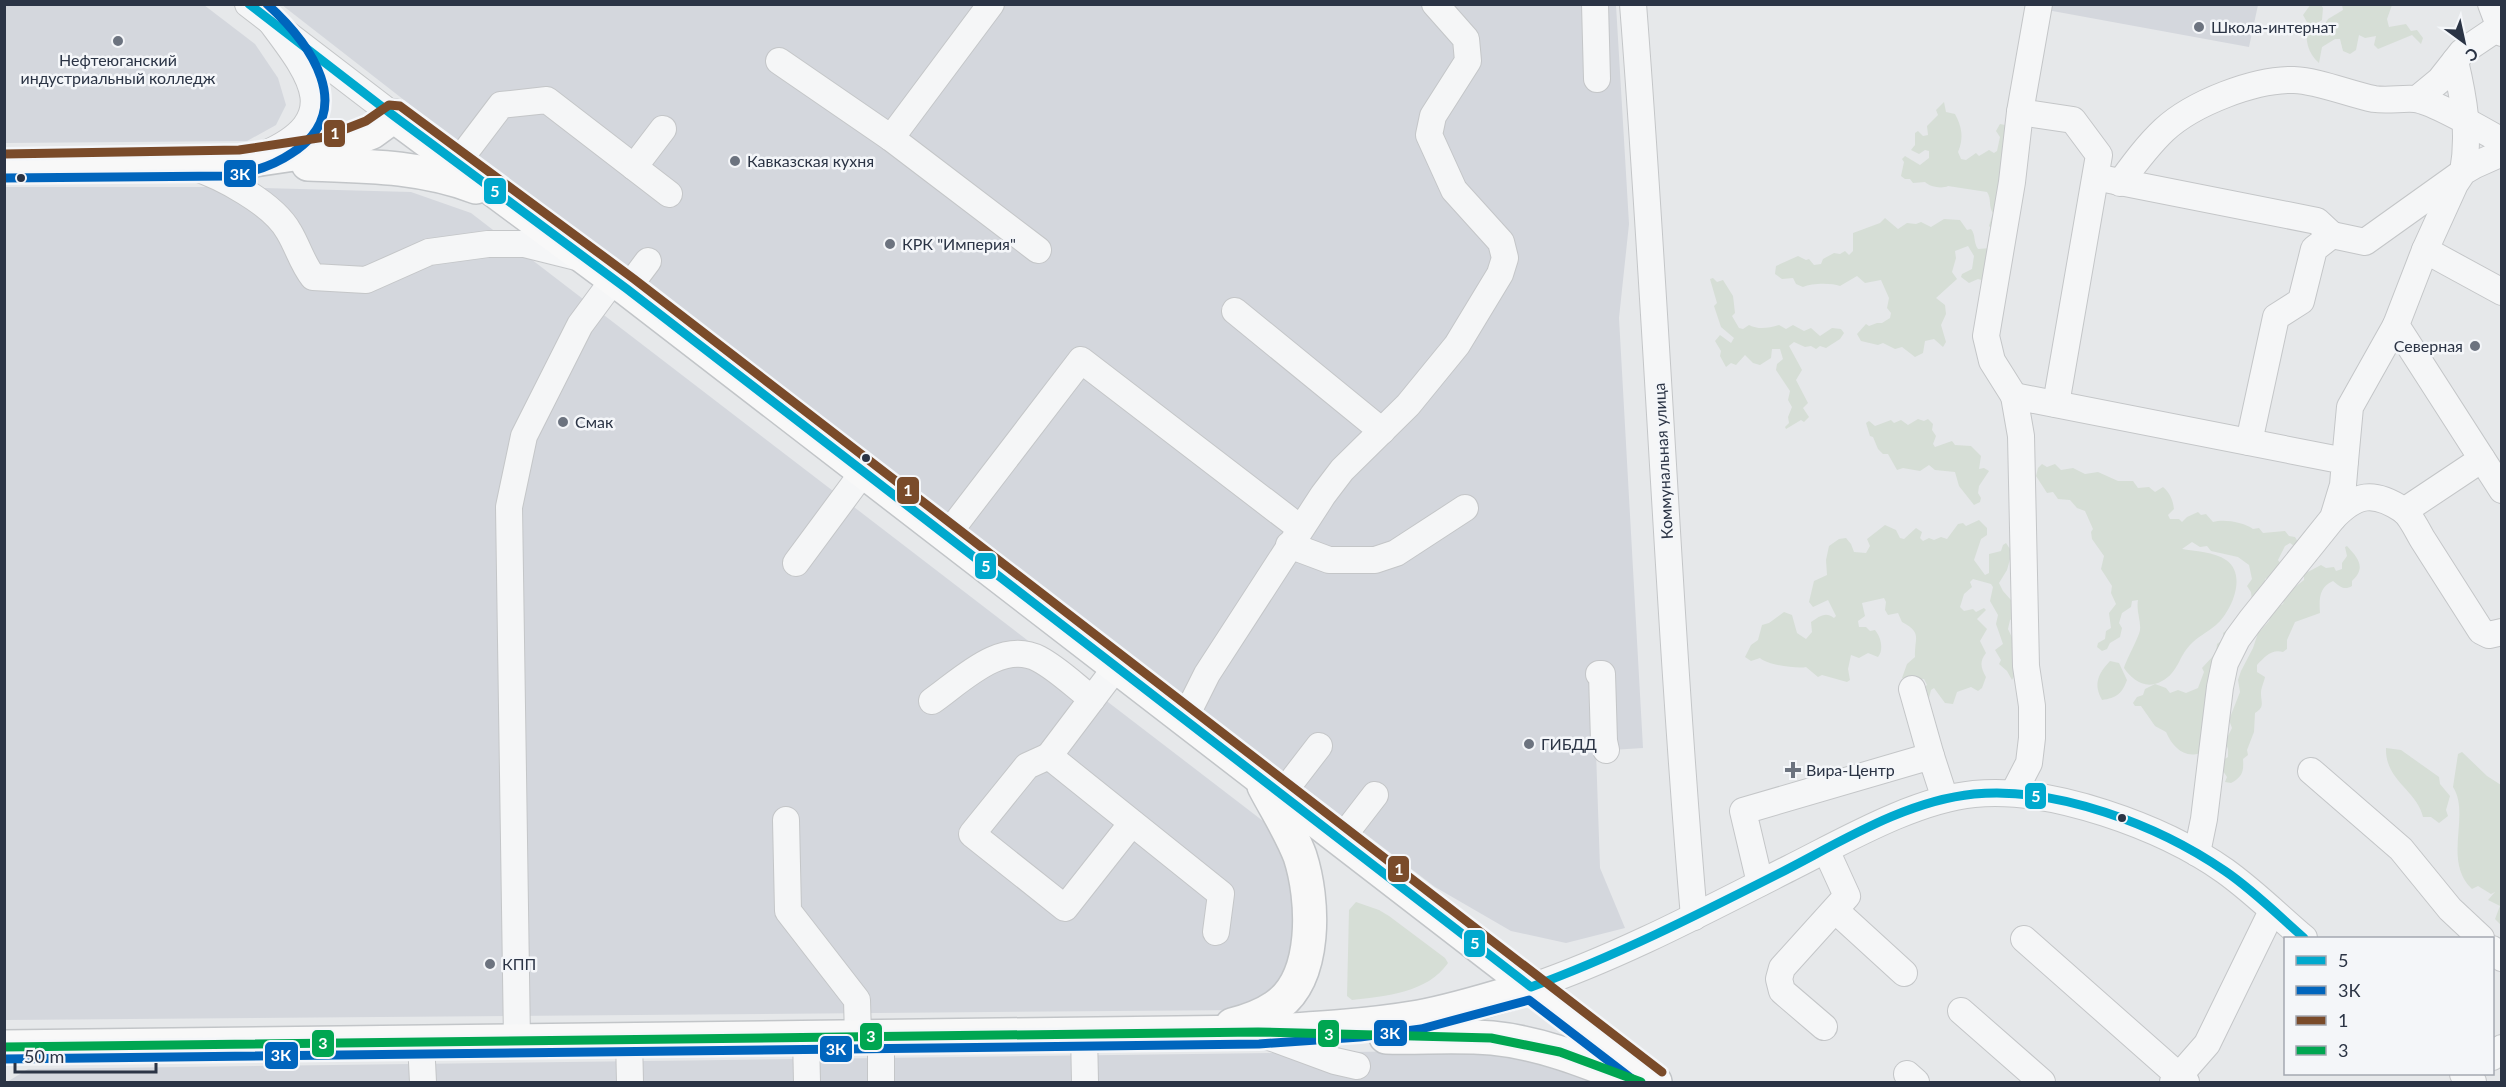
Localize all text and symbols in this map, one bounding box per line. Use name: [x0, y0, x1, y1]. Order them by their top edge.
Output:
north arrow: [2434, 12, 2494, 72]
place label: Школа-интернат: [2211, 17, 2336, 36]
marker: Школа-интернат: [2192, 20, 2206, 34]
marker: Нефтеюганский индустриальный колледж: [111, 34, 125, 48]
text: С: [2462, 44, 2482, 66]
place label: Нефтеюганский индустриальный колледж: [21, 50, 216, 87]
line badge: 1: [323, 119, 346, 148]
text: 1: [330, 123, 340, 142]
place label: Кавказская кухня: [747, 151, 874, 170]
marker: Кавказская кухня: [728, 154, 742, 168]
line badge: 3К: [223, 159, 257, 188]
text: 3К: [230, 164, 251, 183]
unlabelled marker: [15, 172, 27, 184]
line badge: 5: [483, 177, 507, 205]
text: 5: [490, 181, 500, 200]
place label: КРК "Империя": [902, 234, 1016, 253]
marker: КРК "Империя": [883, 237, 897, 251]
place label: Северная: [2394, 336, 2463, 355]
marker: Северная: [2468, 339, 2482, 353]
street label: Коммунальная улица: [1649, 382, 1676, 540]
place label: Смак: [575, 412, 614, 431]
marker: Смак: [556, 415, 570, 429]
unlabelled marker: [860, 452, 872, 464]
line badge: 1: [896, 476, 920, 505]
text: 1: [903, 480, 913, 499]
line badge: 5: [974, 552, 997, 580]
text: 5: [981, 556, 991, 575]
place label: ГИБДД: [1541, 734, 1597, 753]
marker: ГИБДД: [1522, 737, 1536, 751]
place label: Вира-Центр: [1806, 760, 1895, 779]
marker: Вира-Центр: [1784, 761, 1802, 779]
line badge: 5: [2024, 782, 2047, 810]
text: 5: [2031, 786, 2041, 805]
unlabelled marker: [2116, 812, 2128, 824]
line badge: 1: [1387, 855, 1410, 883]
text: 1: [1394, 859, 1404, 878]
line badge: 5: [1463, 929, 1486, 958]
text: 5: [1470, 933, 1480, 952]
legend: [2284, 937, 2494, 1075]
text: 5: [2338, 949, 2348, 971]
place label: КПП: [502, 954, 536, 973]
marker: КПП: [483, 957, 497, 971]
text: 3К: [2338, 979, 2361, 1001]
text: 1: [2338, 1009, 2348, 1031]
line badge: 3: [1317, 1019, 1340, 1048]
line badge: 3К: [1373, 1019, 1408, 1047]
line badge: 3: [859, 1022, 883, 1051]
text: 3К: [1380, 1023, 1401, 1042]
text: 3: [1324, 1024, 1334, 1043]
text: 3: [866, 1026, 876, 1045]
line badge: 3: [311, 1029, 335, 1058]
text: 3: [318, 1033, 328, 1052]
line badge: 3К: [819, 1035, 853, 1063]
scale bar: [15, 1036, 156, 1074]
text: 3К: [826, 1039, 847, 1058]
text: 3: [2338, 1039, 2348, 1061]
line badge: 3К: [264, 1041, 299, 1070]
text: 50 m: [24, 1045, 64, 1067]
text: 3К: [271, 1045, 292, 1064]

